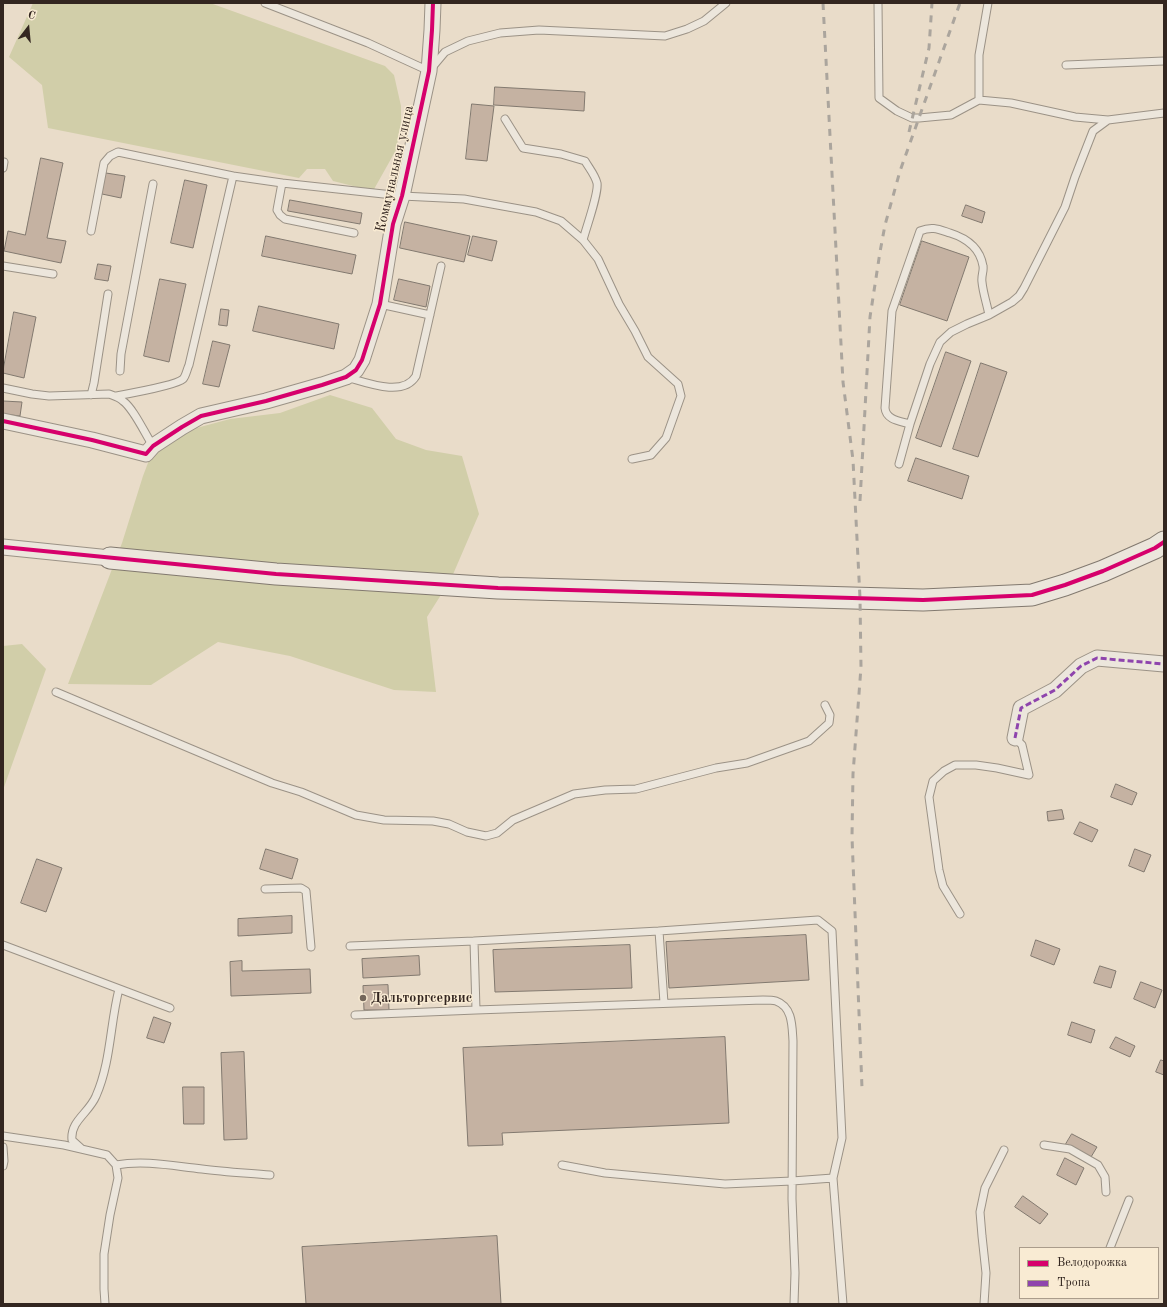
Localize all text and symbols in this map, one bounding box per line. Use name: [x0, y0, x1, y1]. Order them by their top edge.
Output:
north arrow: [8, 8, 48, 48]
text: С: [26, 10, 36, 22]
street label: Коммунальная улица: [372, 104, 418, 234]
place label: Дальторгсервис: [371, 990, 472, 1006]
marker: Дальторгсервис: [358, 993, 368, 1003]
legend: [1019, 1247, 1159, 1299]
text: Велодорожка: [1057, 1257, 1127, 1269]
text: Тропа: [1057, 1277, 1090, 1289]

